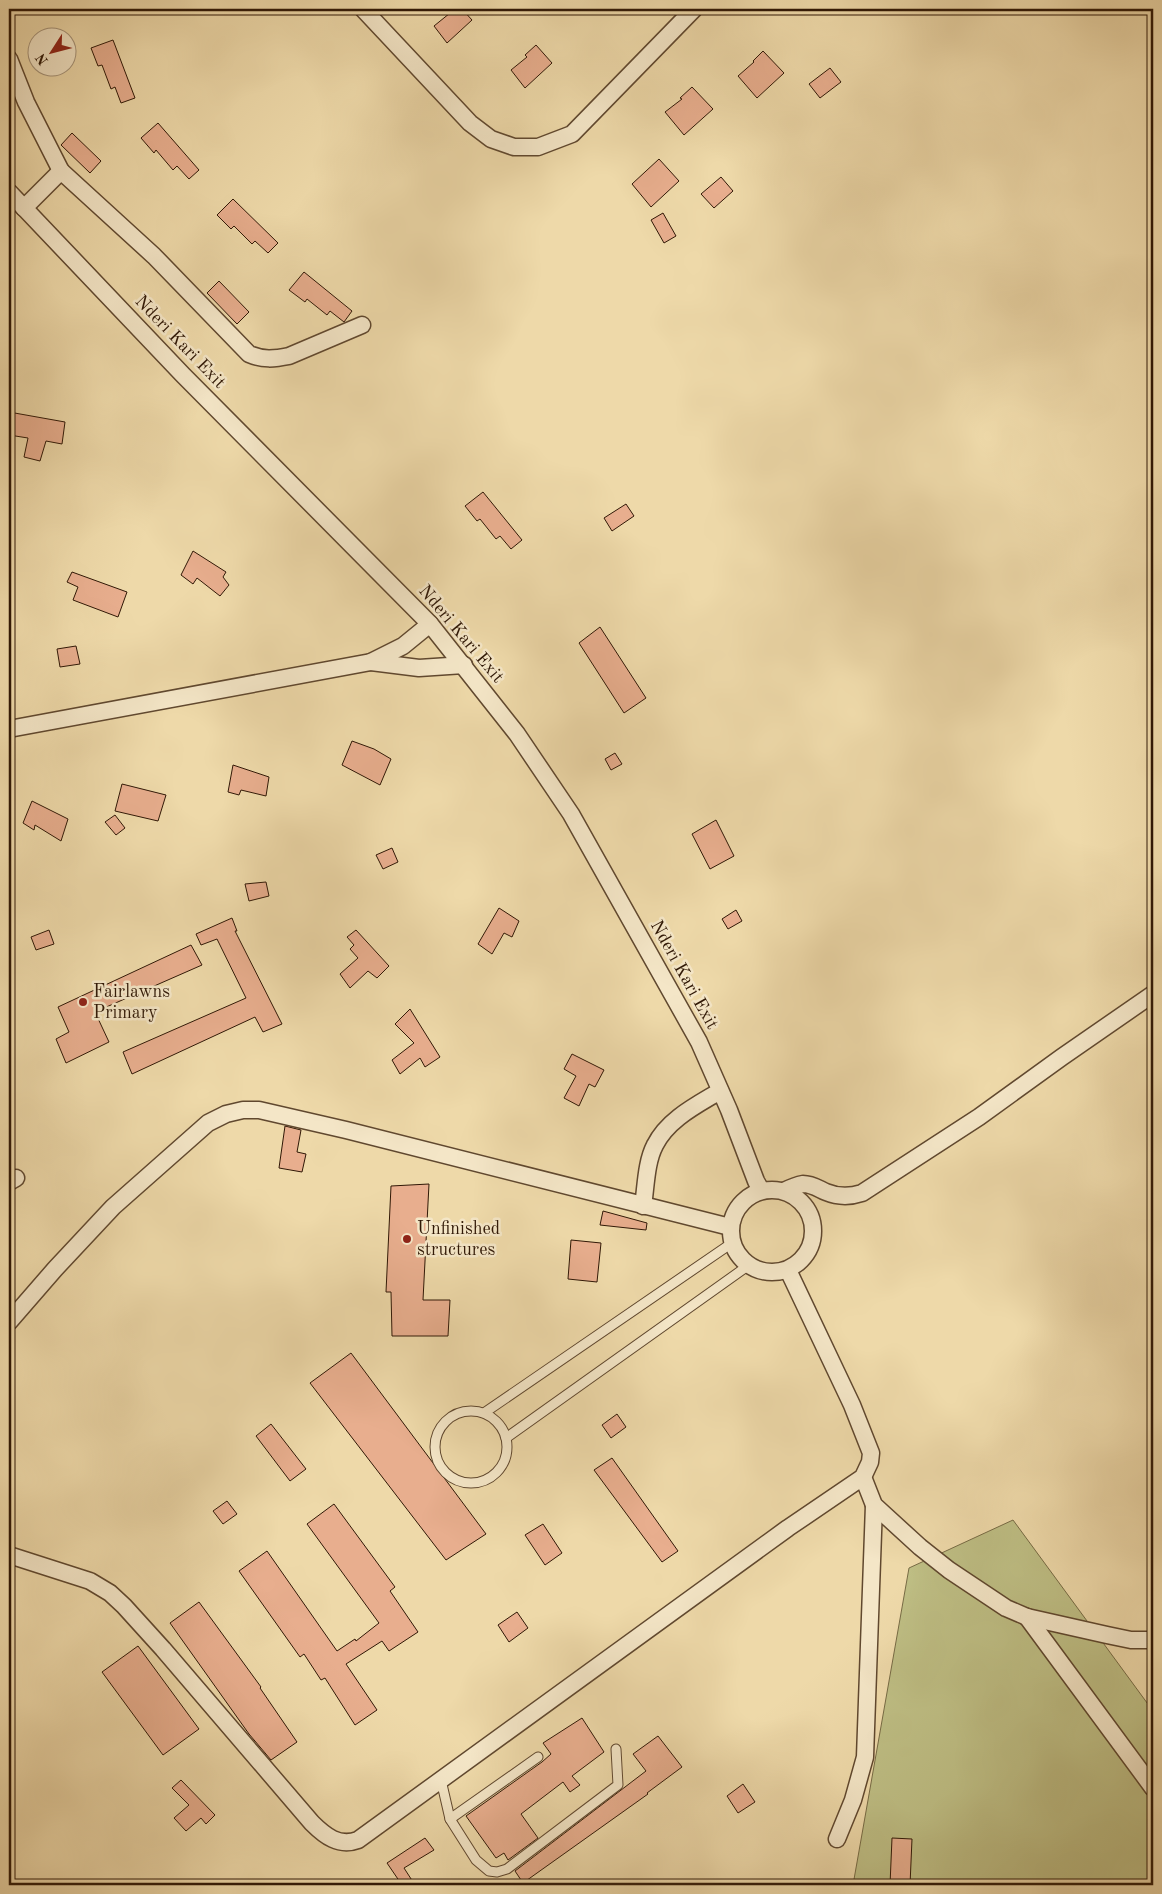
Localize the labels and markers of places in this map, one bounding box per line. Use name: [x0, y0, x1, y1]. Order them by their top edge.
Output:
place label: Fairlawns Primary: [93, 983, 170, 1022]
marker: Fairlawns Primary: [77, 996, 89, 1008]
place label: Unfinished structures: [417, 1220, 500, 1259]
marker: Unfinished structures: [401, 1233, 413, 1245]

